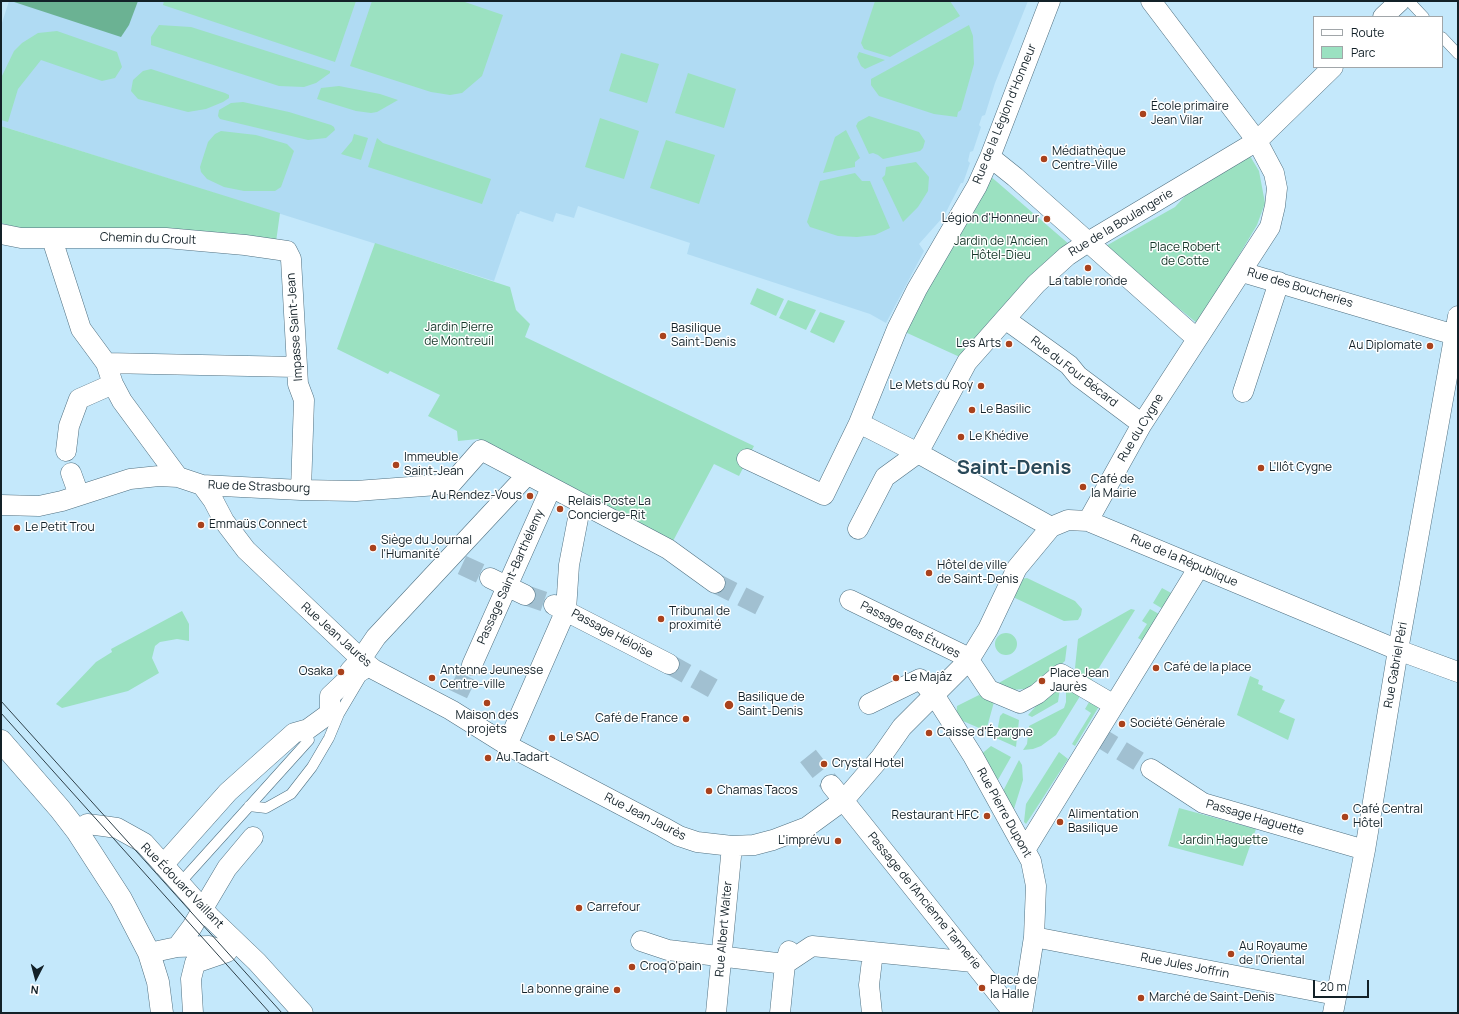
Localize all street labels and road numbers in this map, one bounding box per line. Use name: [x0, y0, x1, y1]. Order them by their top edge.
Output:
street label: Rue de la Légion d'Honneur: [970, 42, 1040, 186]
street label: Rue de la Boulangerie: [1066, 186, 1176, 260]
street label: Chemin du Croult: [100, 230, 196, 248]
street label: Rue des Boucheries: [1245, 265, 1355, 311]
street label: Impasse Saint-Jean: [284, 272, 306, 382]
street label: Rue du Four Bécard: [1028, 334, 1120, 410]
street label: Rue du Cygne: [1115, 391, 1167, 465]
street label: Rue de Strasbourg: [208, 478, 310, 496]
street label: Passage Saint-Barthélemy: [475, 507, 547, 647]
street label: Rue de la République: [1128, 532, 1240, 590]
street label: Passage des Étuves: [858, 599, 962, 661]
street label: Rue Jean Jaurès: [298, 600, 374, 670]
street label: Passage Héloïse: [569, 606, 655, 662]
street label: Rue Gabriel Péri: [1381, 621, 1411, 709]
street label: Rue Pierre Dupont: [973, 766, 1035, 860]
street label: Rue Jean Jaurès: [602, 790, 688, 844]
street label: Passage Haguette: [1204, 797, 1306, 839]
street label: Passage de l'Ancienne Tannerie: [864, 830, 984, 972]
street label: Rue Édouard Vaillant: [138, 840, 226, 932]
street label: Rue Albert Walter: [713, 880, 735, 978]
street label: Rue Jules Joffrin: [1139, 950, 1231, 982]

